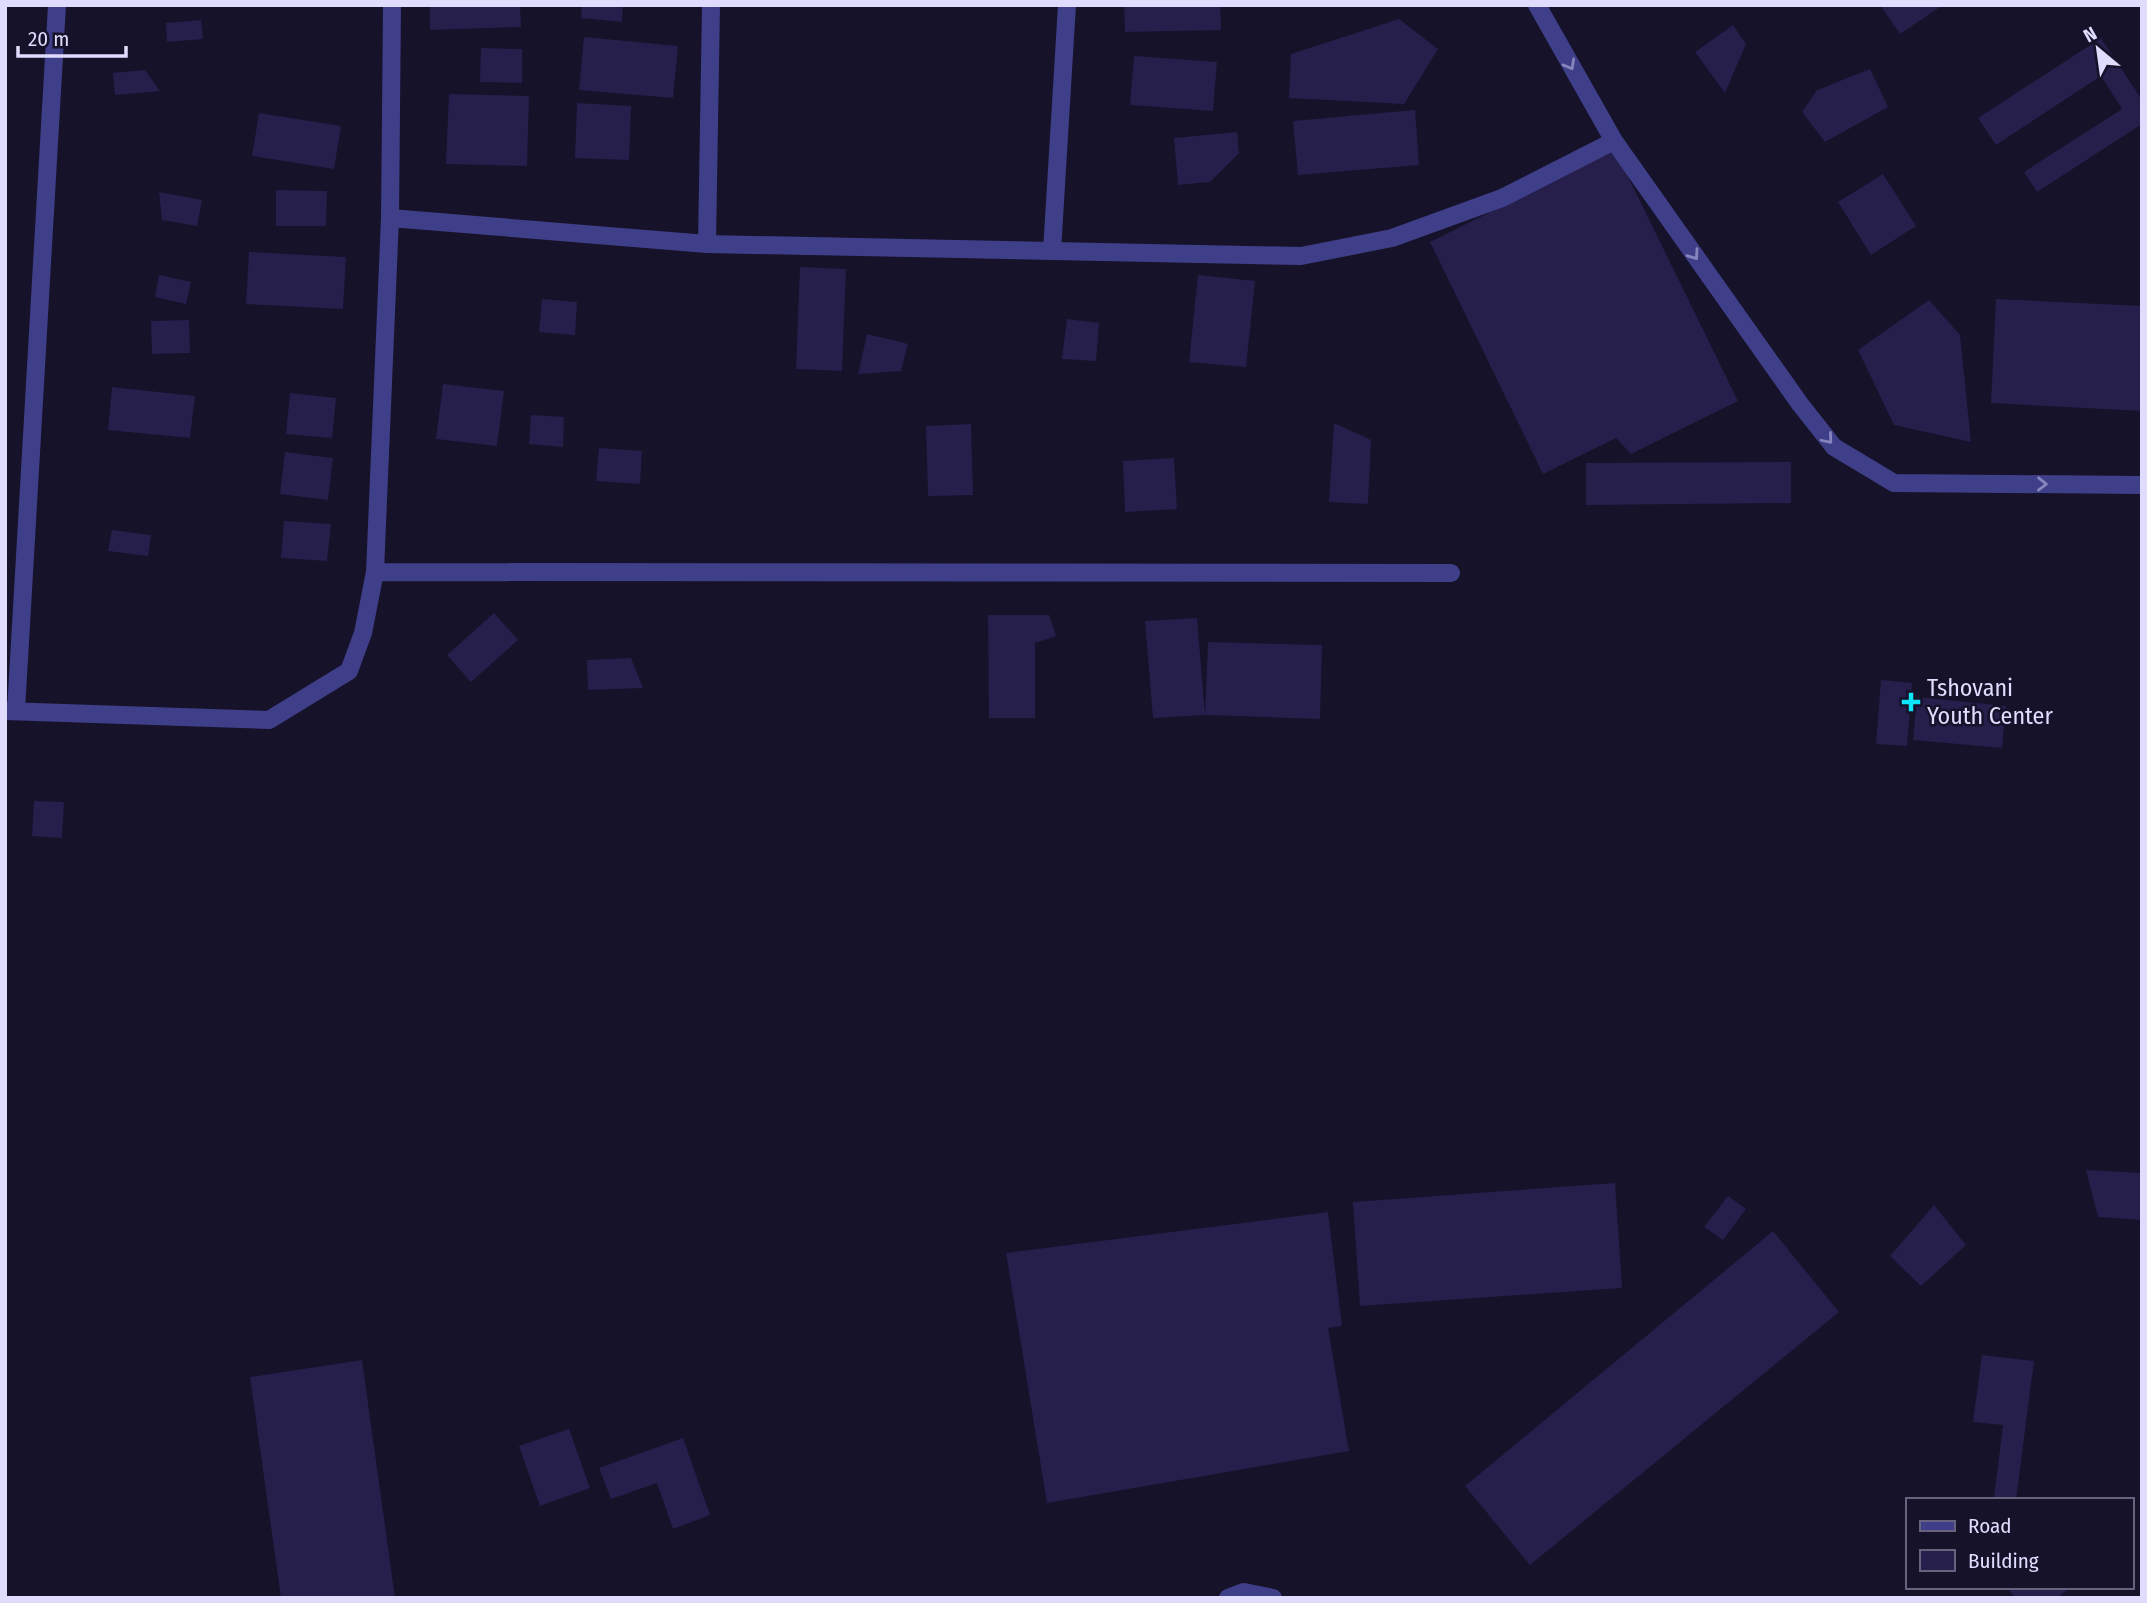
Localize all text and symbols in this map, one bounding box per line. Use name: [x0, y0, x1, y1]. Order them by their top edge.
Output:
scale bar: [18, 14, 126, 58]
north arrow: [2063, 14, 2133, 84]
text: N: [2079, 22, 2101, 47]
text: 20 m: [28, 26, 69, 52]
one-way arrow: [1562, 57, 1575, 70]
one-way arrow: [1686, 247, 1698, 260]
one-way arrow: [1820, 431, 1832, 444]
one-way arrow: [2036, 477, 2047, 492]
place label: Tshovani Youth Center: [1927, 674, 2053, 730]
marker: Tshovani Youth Center: [1901, 692, 1921, 712]
legend: [1906, 1498, 2133, 1589]
text: Road: [1968, 1513, 2012, 1539]
text: Building: [1968, 1548, 2039, 1574]

